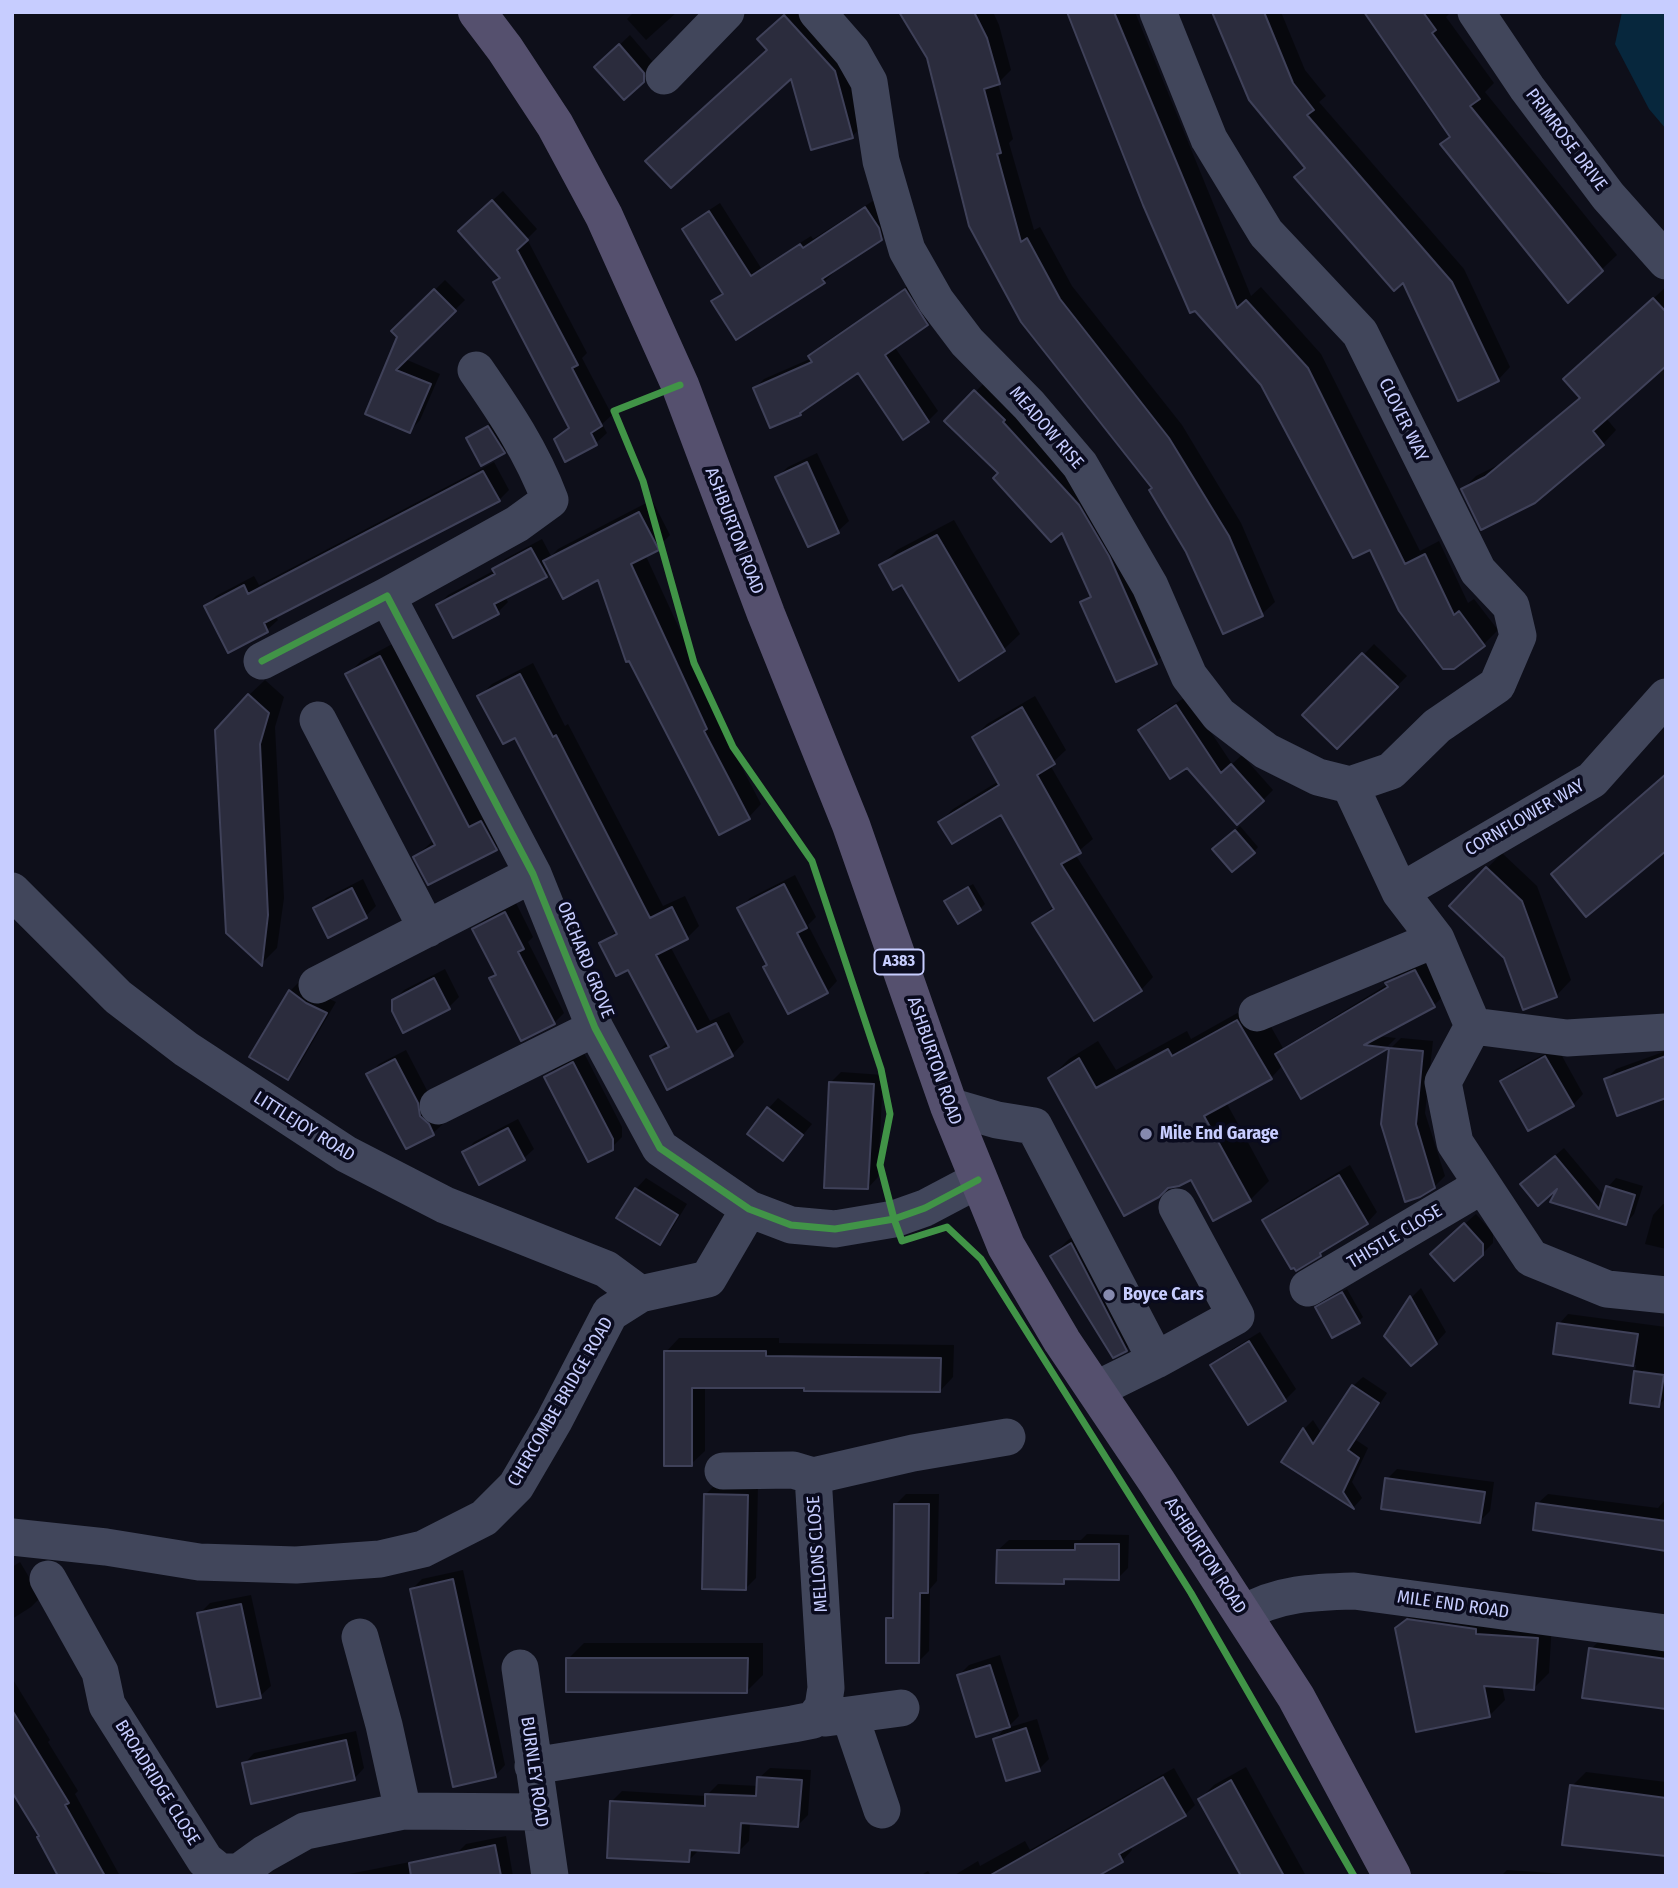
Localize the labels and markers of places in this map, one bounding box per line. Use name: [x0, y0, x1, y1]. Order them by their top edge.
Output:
place label: Mile End Garage: [1160, 1123, 1279, 1145]
marker: Mile End Garage: [1138, 1126, 1154, 1142]
place label: Boyce Cars: [1123, 1284, 1204, 1306]
marker: Boyce Cars: [1101, 1287, 1117, 1303]

